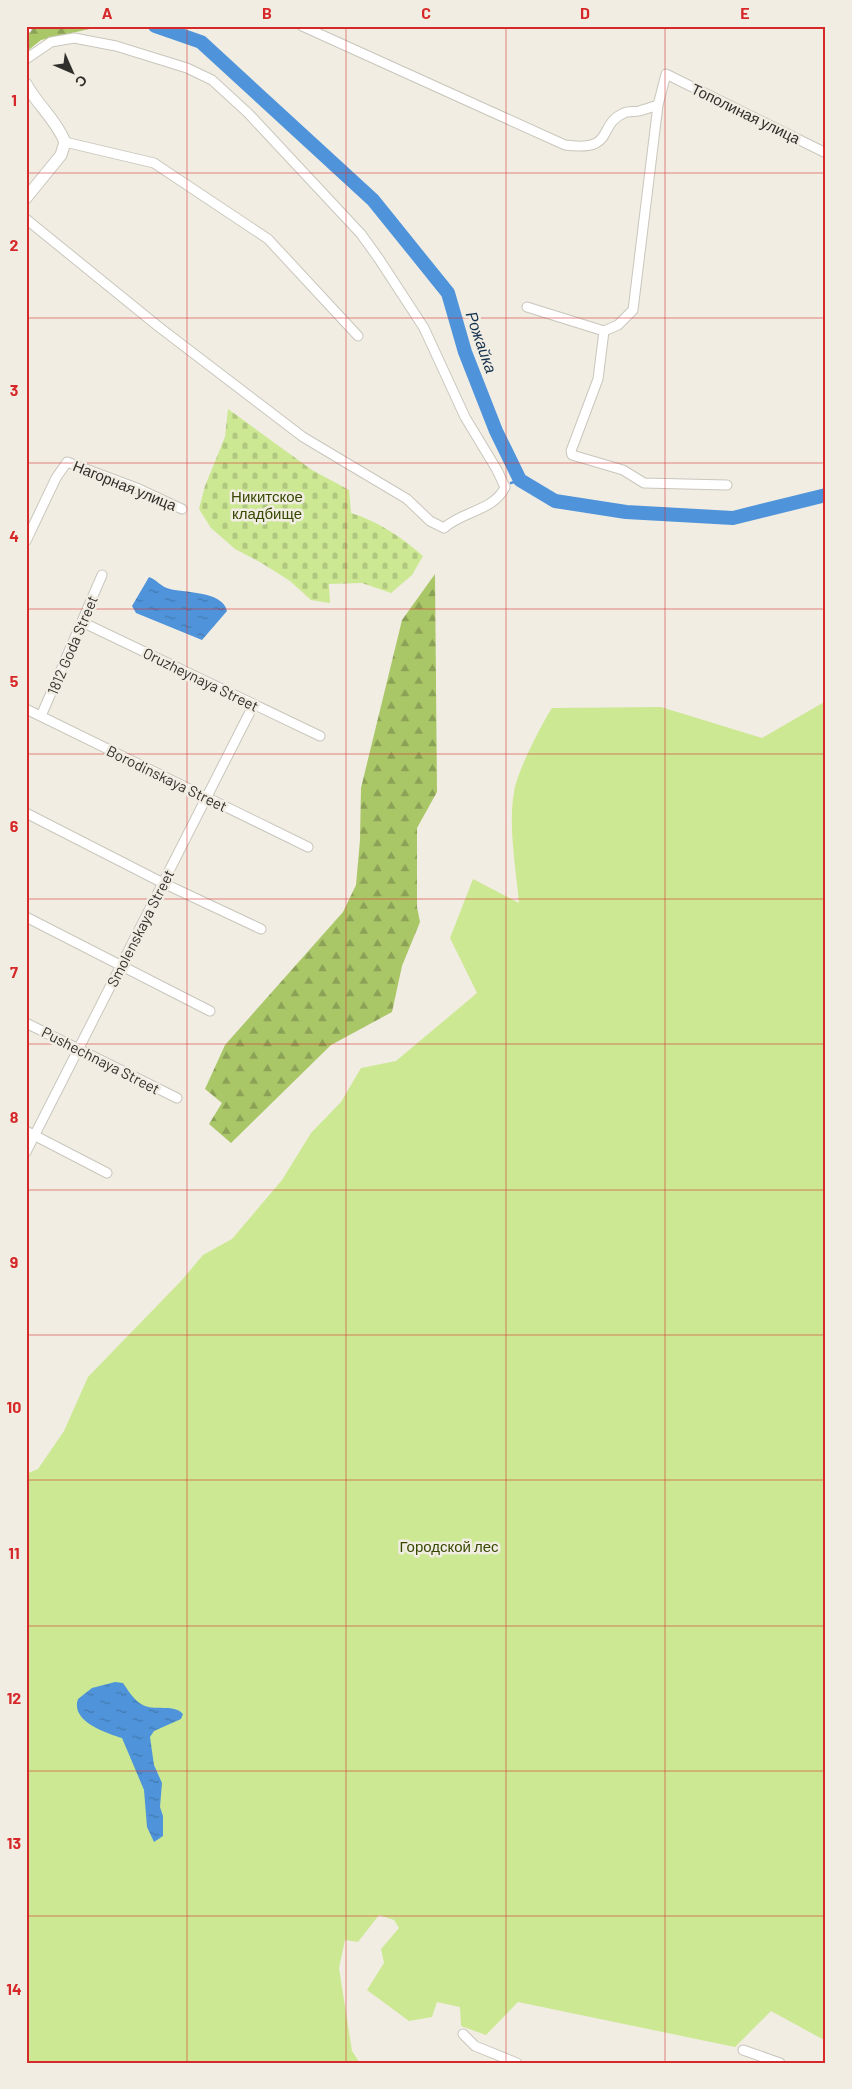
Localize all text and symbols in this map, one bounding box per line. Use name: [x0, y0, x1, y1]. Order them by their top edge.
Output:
text: A: [102, 3, 113, 22]
text: B: [262, 3, 272, 22]
text: C: [421, 3, 431, 22]
text: D: [580, 3, 590, 22]
text: E: [740, 3, 750, 22]
north arrow: [48, 48, 98, 98]
text: С: [72, 72, 91, 91]
street label: Тополиная улица: [689, 79, 804, 147]
text: 1: [11, 90, 17, 109]
text: 2: [10, 235, 19, 254]
water label: Рожайка: [463, 309, 501, 376]
text: 3: [10, 380, 18, 399]
street label: Нагорная улица: [71, 456, 180, 514]
park label: Никитское кладбище: [231, 487, 303, 522]
text: 4: [9, 526, 19, 545]
street label: 1812 Goda Street: [43, 593, 101, 697]
street label: Oruzheynaya Street: [140, 643, 262, 715]
text: 5: [10, 671, 19, 690]
street label: Borodinskaya Street: [104, 741, 230, 815]
text: 6: [10, 816, 19, 835]
street label: Smolenskaya Street: [103, 866, 177, 990]
text: 7: [10, 962, 18, 981]
street label: Pushechnaya Street: [39, 1022, 163, 1098]
text: 8: [10, 1107, 19, 1126]
text: 9: [10, 1252, 18, 1271]
text: 10: [7, 1397, 21, 1416]
park label: Городской лес: [399, 1537, 499, 1555]
text: 11: [8, 1543, 20, 1562]
text: 12: [7, 1688, 21, 1707]
text: 13: [7, 1833, 21, 1852]
text: 14: [6, 1979, 22, 1998]

